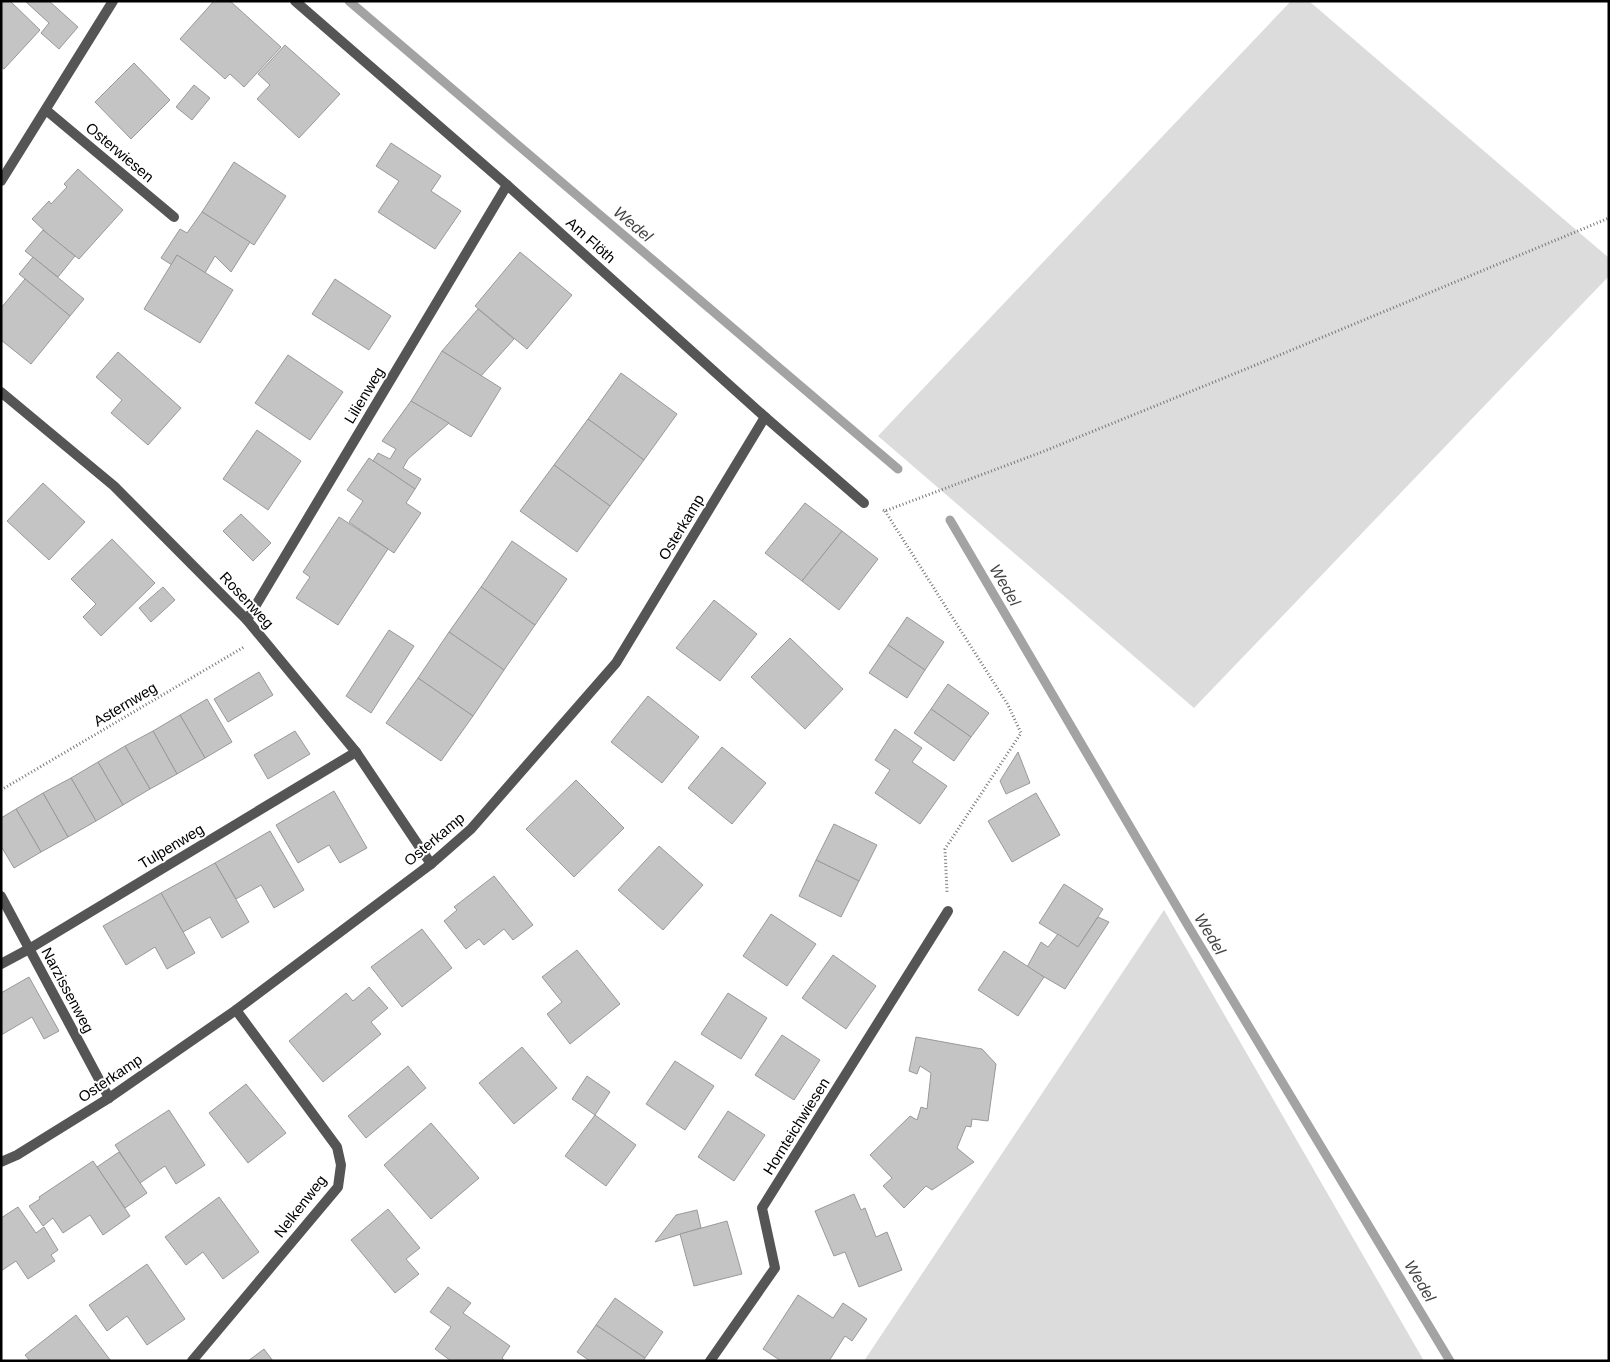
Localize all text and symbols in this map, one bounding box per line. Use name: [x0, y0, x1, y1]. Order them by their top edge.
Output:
street label: Osterwiesen: [83, 119, 157, 185]
water label: Wedel: [610, 203, 656, 245]
street label: Am Flöth: [563, 214, 619, 266]
street label: Lilienweg: [341, 364, 387, 426]
street label: Osterkamp: [655, 491, 707, 563]
water label: Wedel: [986, 561, 1024, 609]
street label: Rosenweg: [217, 568, 277, 632]
street label: Asternweg: [90, 678, 160, 730]
street label: Osterkamp: [400, 809, 468, 869]
street label: Tulpenweg: [135, 820, 207, 872]
water label: Wedel: [1191, 910, 1229, 958]
street label: Narzissenweg: [38, 944, 98, 1036]
street label: Osterkamp: [75, 1050, 145, 1106]
street label: Hornteichwiesen: [759, 1074, 833, 1178]
street label: Nelkenweg: [270, 1172, 330, 1240]
water label: Wedel: [1401, 1257, 1439, 1305]

